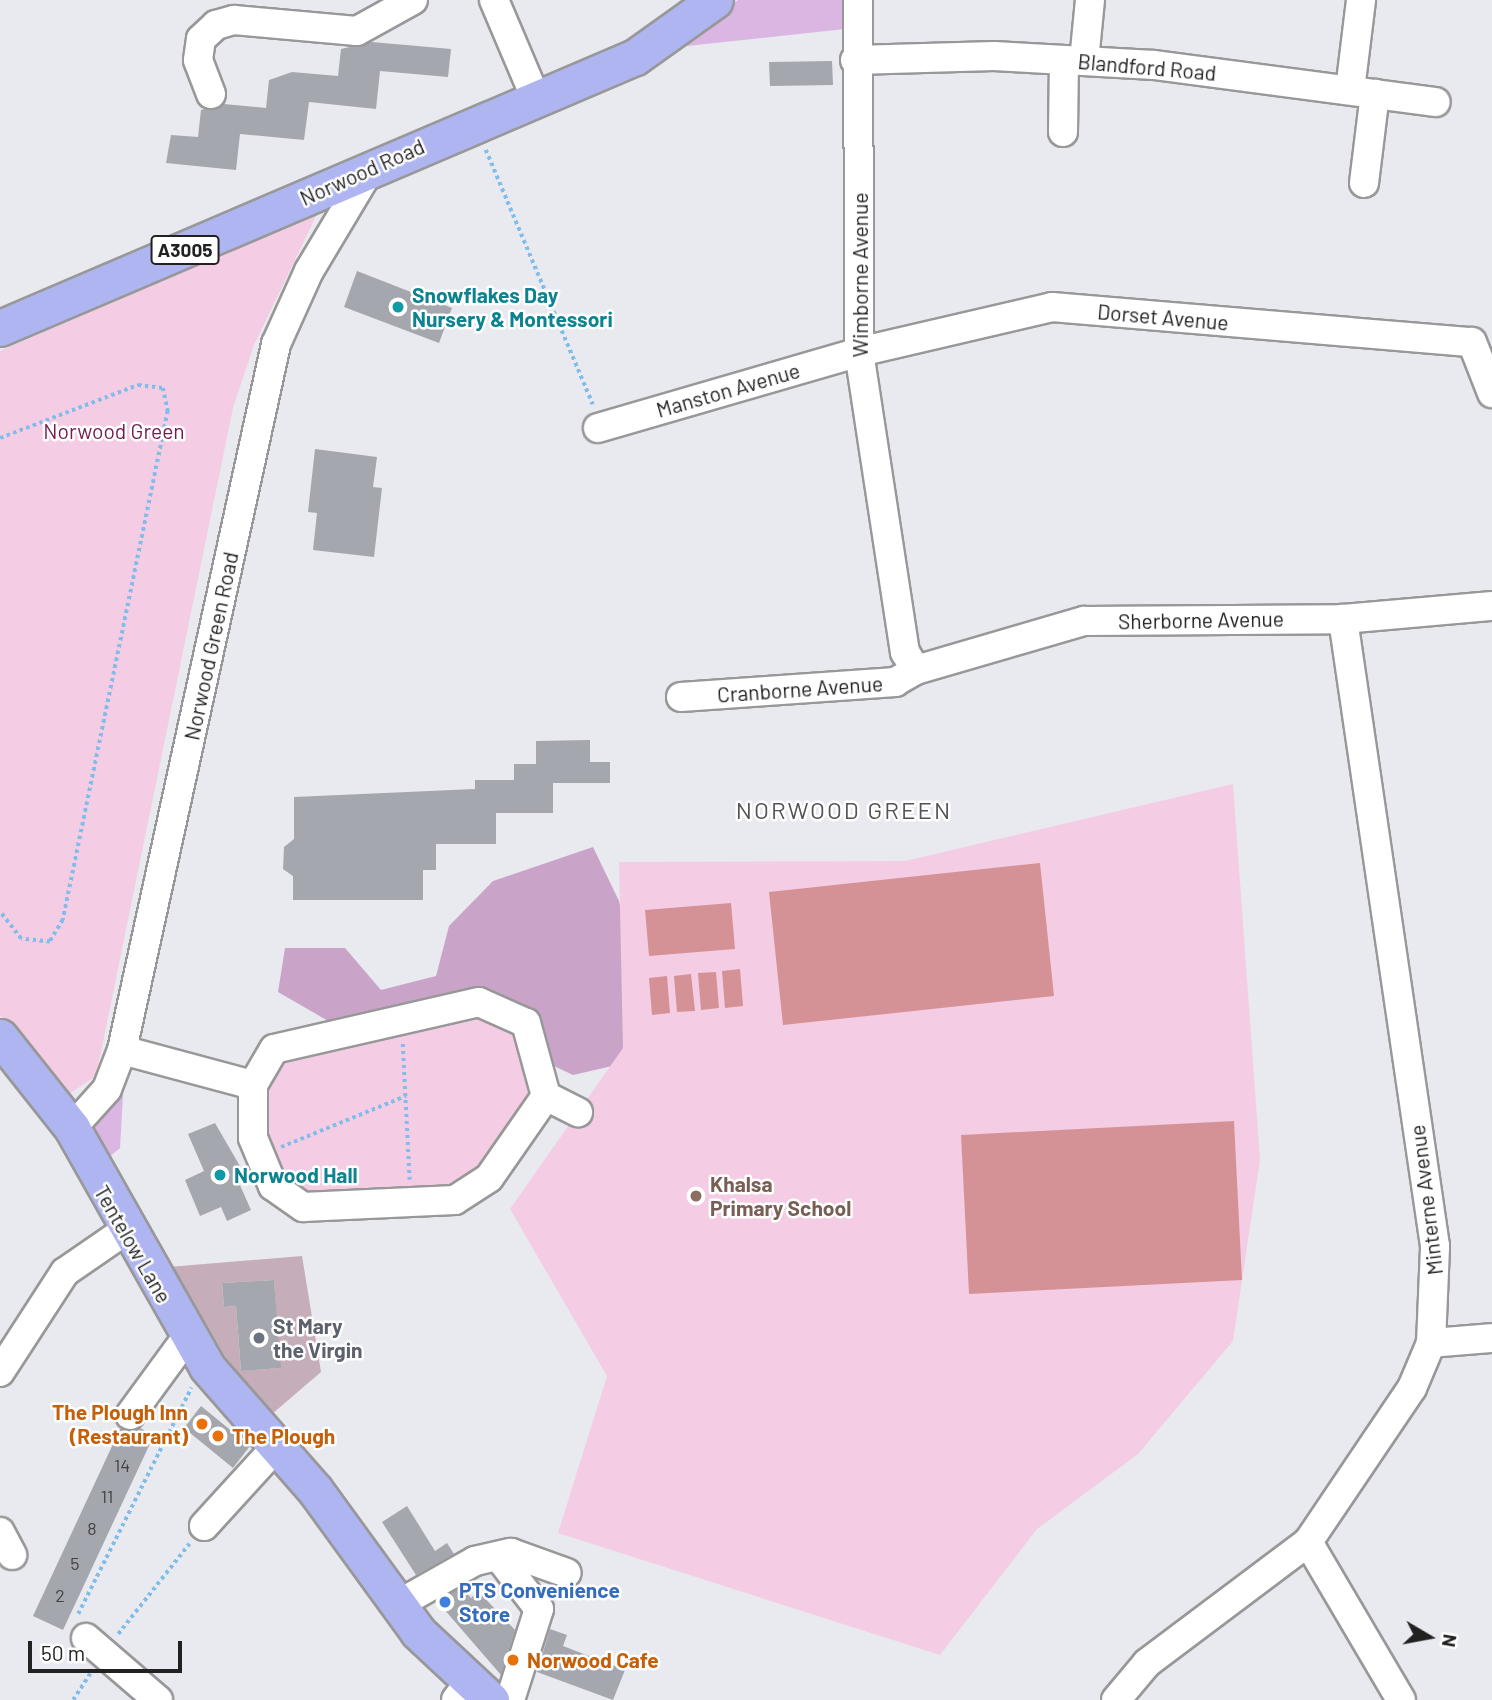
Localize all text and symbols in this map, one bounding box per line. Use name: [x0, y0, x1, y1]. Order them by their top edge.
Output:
street label: Blandford Road: [1077, 48, 1217, 86]
street label: Norwood Road: [296, 133, 428, 211]
street label: Wimborne Avenue: [847, 193, 873, 357]
road number: A3005: [150, 234, 220, 266]
place label: Snowflakes Day Nursery & Montessori: [412, 282, 613, 332]
marker: Snowflakes Day Nursery & Montessori: [390, 299, 406, 315]
street label: Dorset Avenue: [1096, 299, 1230, 335]
street label: Manston Avenue: [653, 357, 803, 423]
park label: Norwood Green: [43, 418, 185, 444]
street label: Norwood Green Road: [179, 549, 243, 743]
street label: Sherborne Avenue: [1118, 606, 1284, 634]
street label: Cranborne Avenue: [716, 671, 884, 707]
district label: NORWOOD GREEN: [737, 796, 951, 824]
street label: Minterne Avenue: [1404, 1123, 1448, 1277]
place label: Norwood Hall: [234, 1162, 358, 1188]
marker: Norwood Hall: [212, 1167, 228, 1183]
place label: Khalsa Primary School: [710, 1171, 851, 1221]
street label: Tentelow Lane: [89, 1181, 177, 1307]
marker: Khalsa Primary School: [688, 1188, 704, 1204]
place label: St Mary the Virgin: [273, 1313, 363, 1363]
marker: St Mary the Virgin: [251, 1330, 267, 1346]
place label: The Plough Inn (Restaurant): [52, 1399, 188, 1449]
marker: The Plough Inn (Restaurant): [194, 1416, 210, 1432]
place label: The Plough: [232, 1423, 335, 1449]
marker: The Plough: [210, 1428, 226, 1444]
house number: 14: [114, 1454, 130, 1476]
house number: 11: [101, 1485, 113, 1507]
house number: 8: [87, 1517, 97, 1539]
house number: 5: [70, 1552, 80, 1574]
place label: PTS Convenience Store: [459, 1577, 620, 1627]
house number: 2: [55, 1584, 65, 1606]
marker: PTS Convenience Store: [437, 1594, 453, 1610]
north arrow: [1394, 1602, 1464, 1672]
scale bar: [32, 1626, 186, 1670]
text: N: [1438, 1633, 1463, 1649]
text: 50 m: [41, 1640, 85, 1665]
place label: Norwood Cafe: [527, 1647, 659, 1673]
marker: Norwood Cafe: [505, 1652, 521, 1668]

